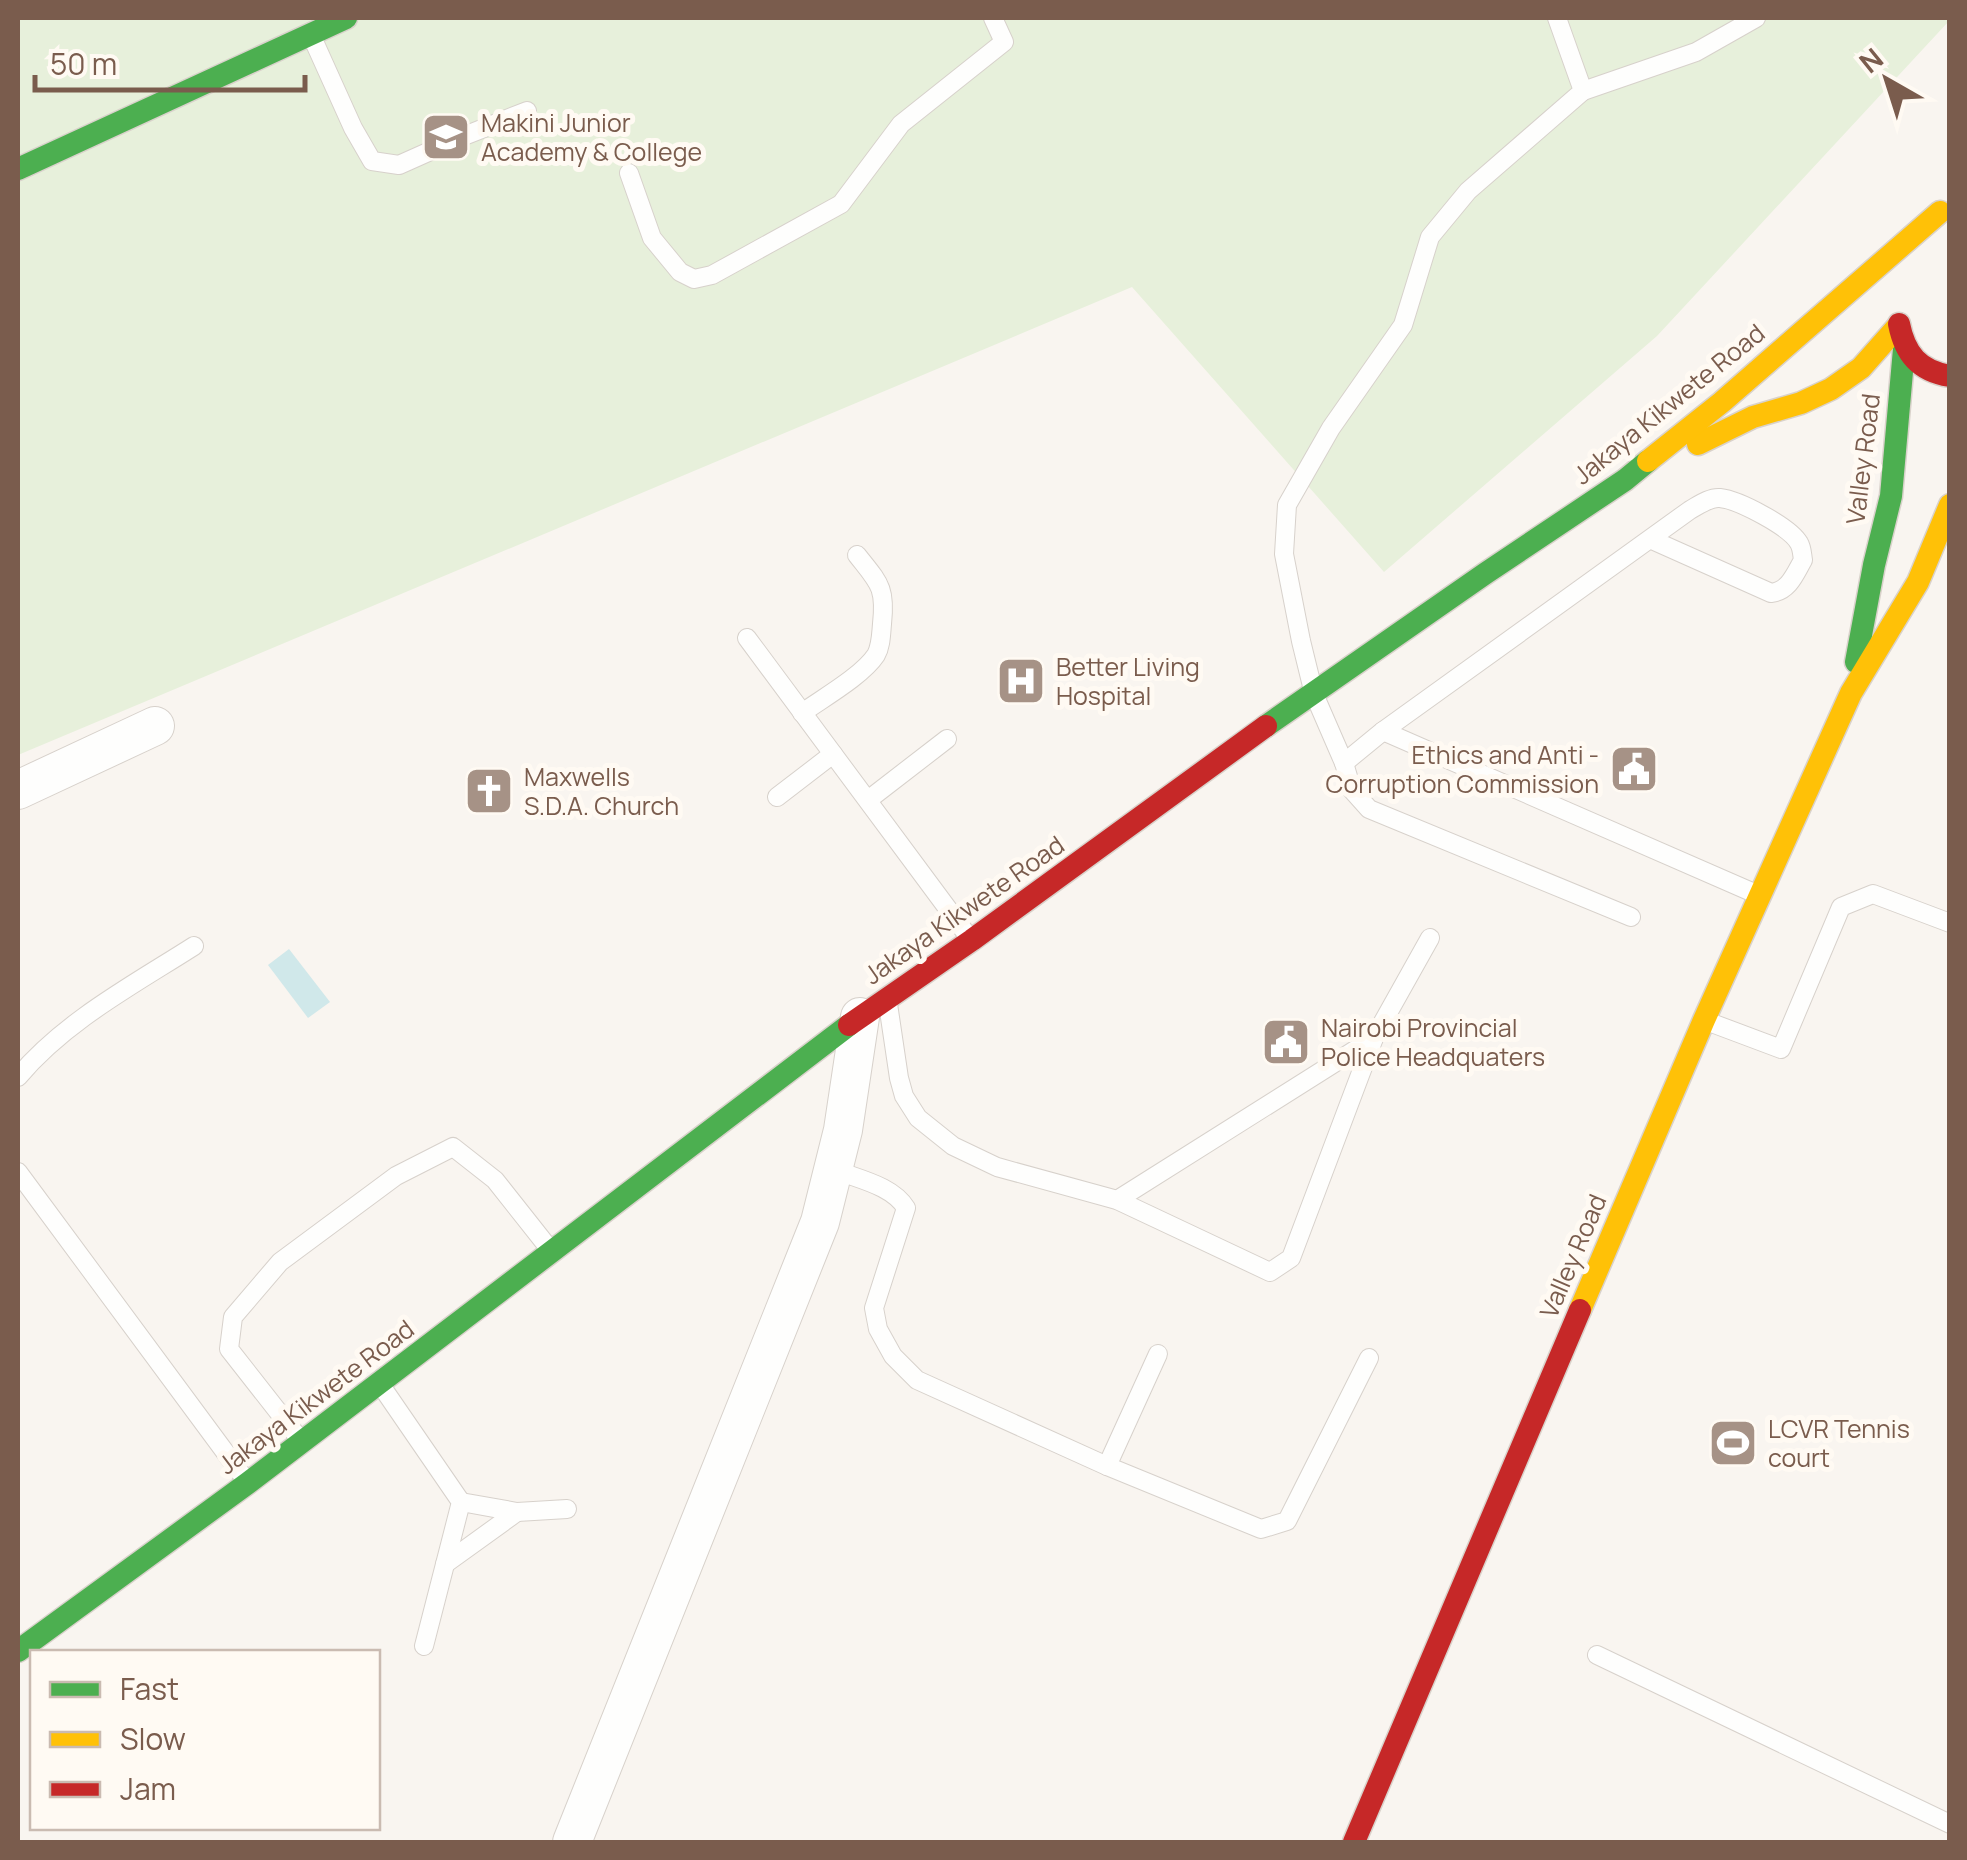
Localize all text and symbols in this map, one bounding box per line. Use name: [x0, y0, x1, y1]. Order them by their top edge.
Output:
scale bar: [35, 30, 305, 92]
north arrow: [1837, 30, 1937, 130]
text: N: [1851, 39, 1890, 81]
text: 50 m: [50, 43, 117, 84]
place label: Makini Junior Academy & College: [481, 105, 702, 169]
school or university icon: Makini Junior Academy & College: [420, 111, 472, 163]
street label: Jakaya Kikwete Road: [1565, 315, 1772, 492]
street label: Valley Road: [1837, 392, 1888, 526]
place label: Better Living Hospital: [1056, 649, 1200, 713]
hospital icon: Better Living Hospital: [995, 655, 1047, 707]
place label: Ethics and Anti - Corruption Commission: [1326, 737, 1599, 801]
public building icon: Ethics and Anti - Corruption Commission: [1608, 743, 1660, 795]
place label: Maxwells S.D.A. Church: [524, 759, 679, 823]
church icon: Maxwells S.D.A. Church: [463, 765, 515, 817]
street label: Jakaya Kikwete Road: [856, 827, 1071, 992]
place label: Nairobi Provincial Police Headquaters: [1321, 1010, 1545, 1074]
public building icon: Nairobi Provincial Police Headquaters: [1260, 1016, 1312, 1068]
street label: Valley Road: [1531, 1189, 1614, 1323]
street label: Jakaya Kikwete Road: [210, 1311, 421, 1482]
place label: LCVR Tennis court: [1768, 1411, 1910, 1475]
sports icon: LCVR Tennis court: [1707, 1417, 1759, 1469]
legend: [30, 1650, 380, 1830]
text: Fast: [120, 1668, 179, 1709]
text: Slow: [120, 1718, 186, 1759]
text: Jam: [120, 1768, 176, 1809]

